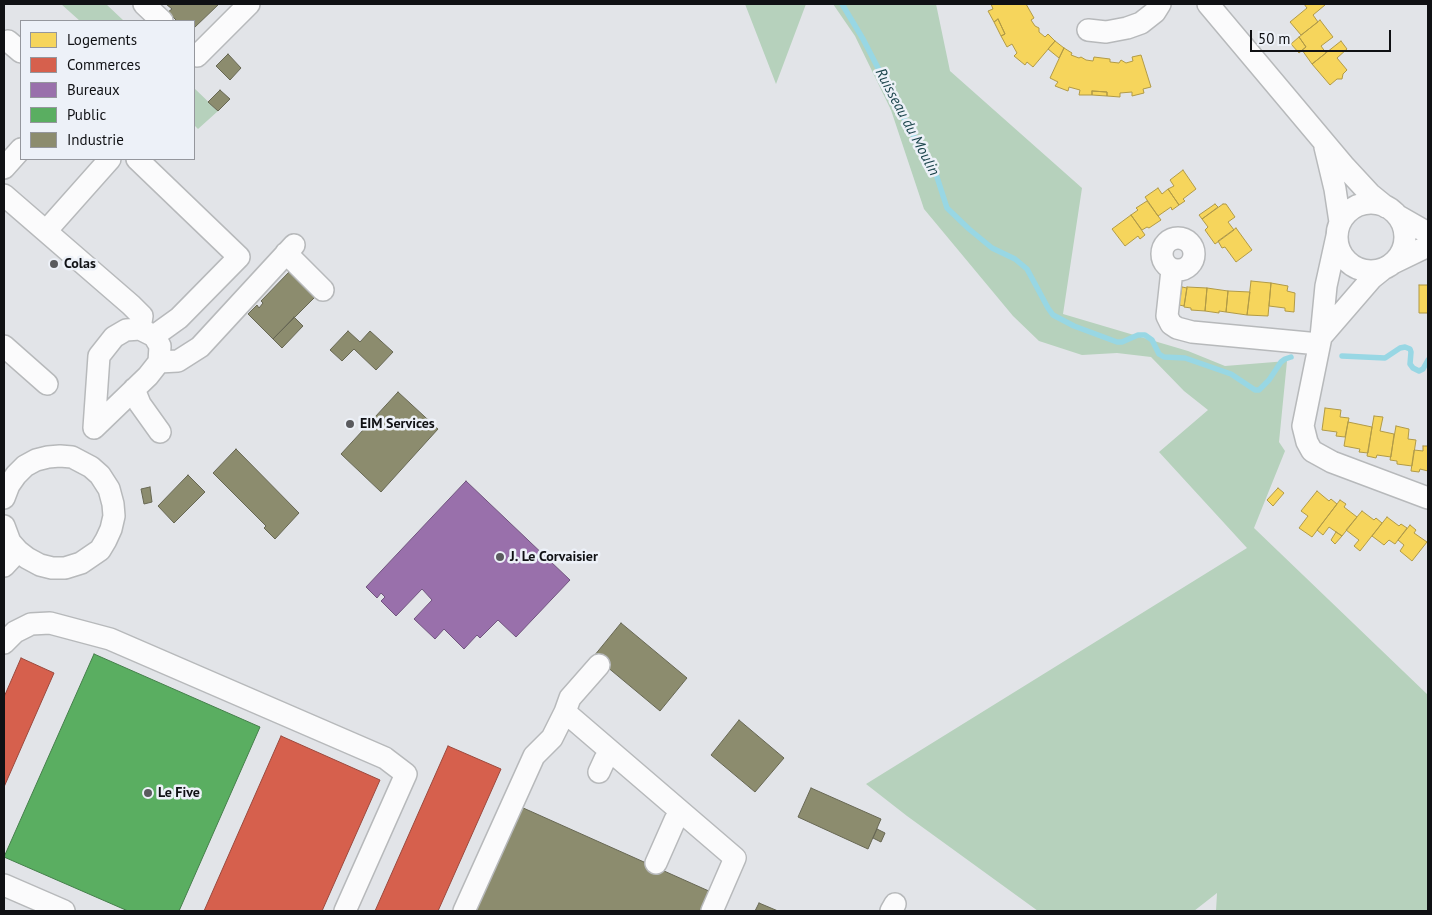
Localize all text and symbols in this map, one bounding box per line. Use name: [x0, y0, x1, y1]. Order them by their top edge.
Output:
legend: [20, 20, 195, 160]
scale bar: [1252, 20, 1393, 52]
text: 50 m: [1258, 29, 1291, 48]
text: Logements: [67, 30, 137, 49]
text: Commerces: [67, 55, 141, 74]
water label: Ruisseau du Moulin: [871, 65, 943, 179]
text: Bureaux: [67, 80, 120, 99]
text: Public: [67, 105, 106, 124]
text: Industrie: [67, 130, 124, 149]
place label: Colas: [64, 256, 96, 272]
marker: Colas: [48, 258, 60, 270]
place label: EIM Services: [360, 416, 435, 432]
marker: EIM Services: [344, 418, 356, 430]
place label: J. Le Corvaisier: [510, 549, 598, 565]
marker: J. Le Corvaisier: [494, 551, 506, 563]
place label: Le Five: [158, 785, 200, 801]
marker: Le Five: [142, 787, 154, 799]

